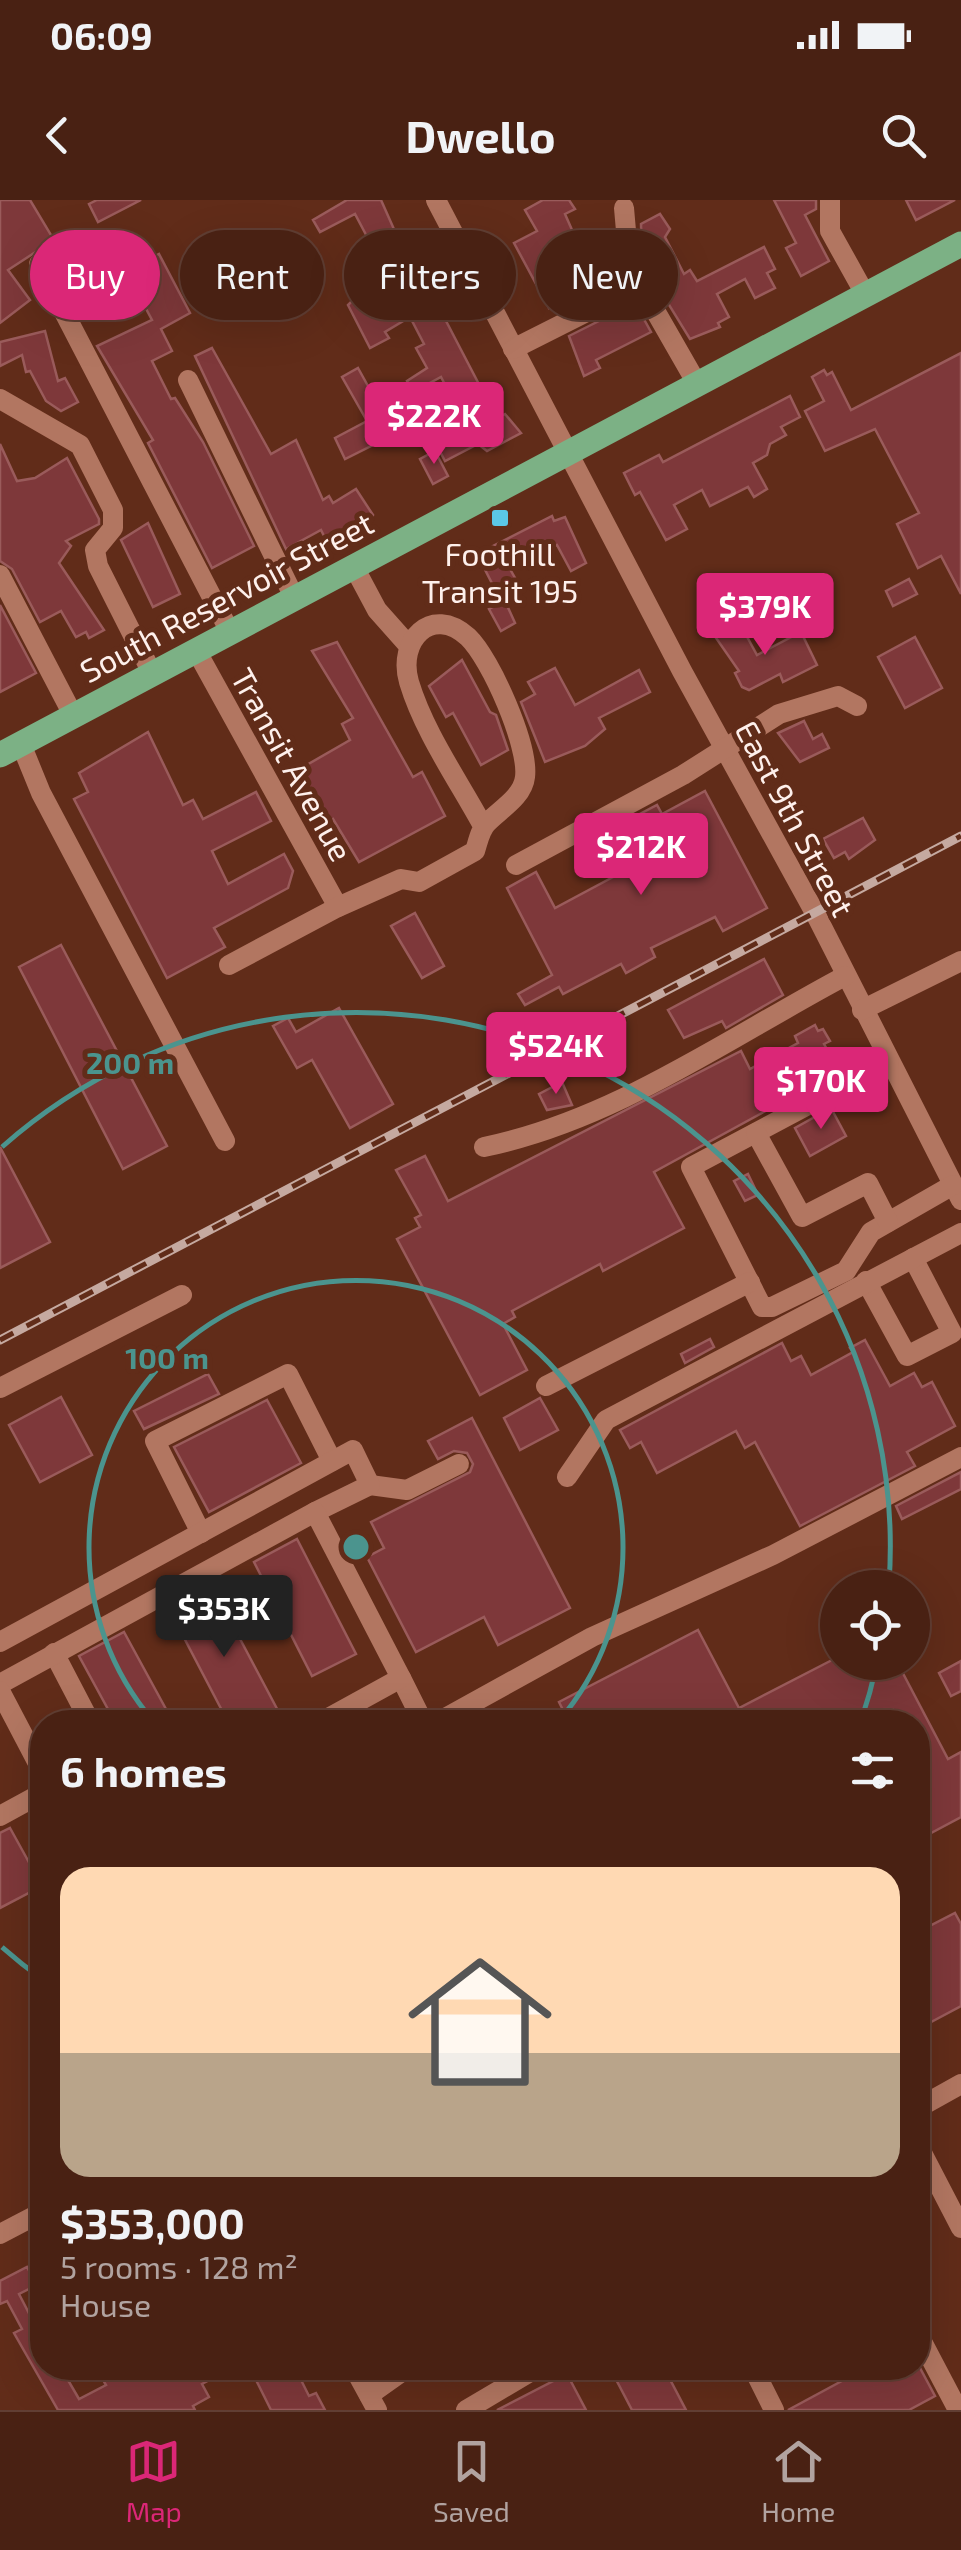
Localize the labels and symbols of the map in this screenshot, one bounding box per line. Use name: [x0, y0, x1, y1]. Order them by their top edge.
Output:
pin: $222K: [364, 382, 504, 467]
street label: South Reservoir Street: [73, 503, 379, 689]
marker: Foothill Transit 195: [489, 507, 511, 529]
place label: Foothill Transit 195: [422, 534, 578, 609]
pin: $379K: [695, 573, 835, 658]
street label: Transit Avenue: [224, 661, 362, 867]
street label: East 9th Street: [728, 714, 864, 922]
pin: $212K: [571, 813, 711, 898]
pin: $524K: [486, 1012, 626, 1097]
text: 200 m: [86, 1044, 174, 1080]
pin: $170K: [751, 1047, 891, 1132]
text: 100 m: [125, 1339, 209, 1375]
centre of rings: [338, 1529, 374, 1565]
pin: $353K: [154, 1575, 294, 1660]

